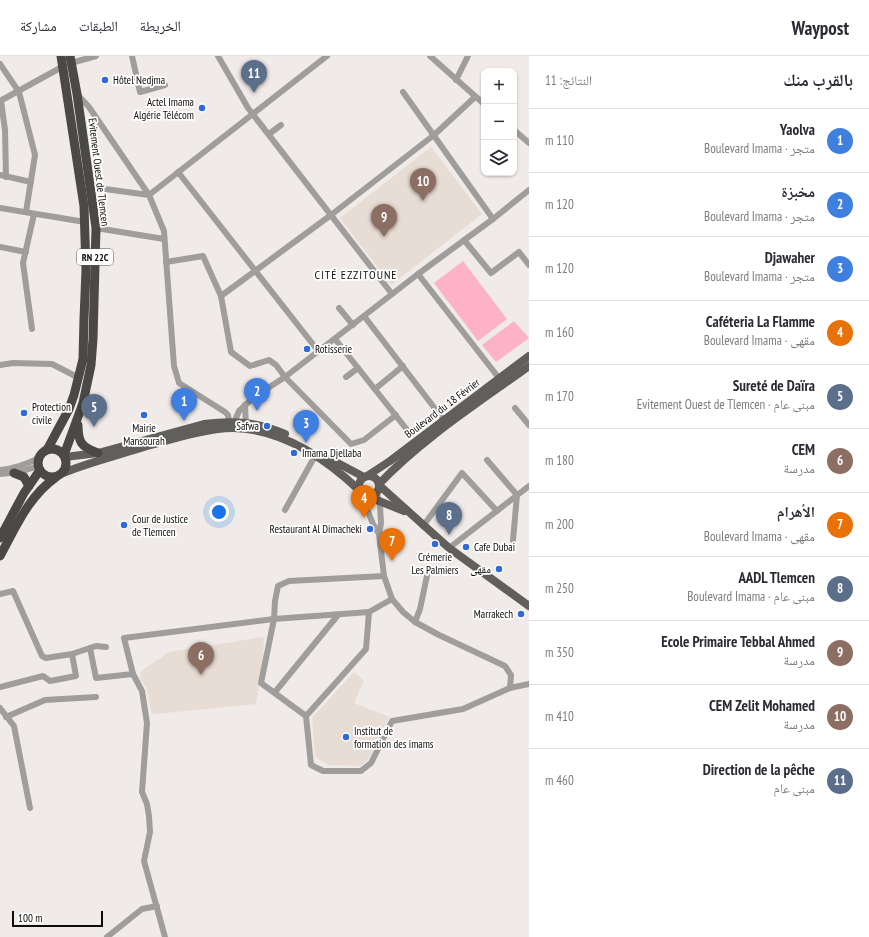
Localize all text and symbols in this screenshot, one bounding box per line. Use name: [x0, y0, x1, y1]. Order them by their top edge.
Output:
text: Waypost: [792, 16, 849, 40]
text: مشاركة: [20, 17, 57, 35]
text: الطبقات: [79, 17, 118, 35]
text: الخريطة: [140, 17, 181, 35]
pin: 11: [241, 60, 267, 93]
map controls: [481, 68, 517, 176]
button: +: [481, 68, 517, 104]
text: بالقرب منك: [783, 69, 853, 91]
text: النتائج: 11: [545, 72, 592, 89]
place label: Hôtel Nedjma: [113, 73, 165, 87]
marker: Hôtel Nedjma: [100, 75, 110, 85]
place label: Actel Imama Algérie Télécom: [134, 95, 194, 122]
marker: Actel Imama Algérie Télécom: [197, 103, 207, 113]
button: −: [481, 104, 517, 140]
street label: Evitement Ouest de Tlemcen: [85, 117, 113, 227]
text: Yaolva: [780, 120, 815, 139]
text: 110 m: [545, 132, 574, 149]
text: 1: [837, 132, 843, 149]
button: layers: [481, 140, 517, 176]
text: متجر · Boulevard Imama: [704, 140, 815, 157]
pin: 10: [410, 168, 436, 201]
text: مخبزة: [781, 182, 815, 201]
text: 120 m: [545, 196, 574, 213]
text: 2: [837, 196, 843, 213]
pin: 9: [371, 204, 397, 237]
text: متجر · Boulevard Imama: [704, 208, 815, 225]
text: Djawaher: [765, 248, 815, 267]
road number: RN 22C: [77, 249, 113, 265]
text: 120 m: [545, 260, 574, 277]
text: 3: [837, 260, 843, 277]
district label: CITÉ EZZITOUNE: [314, 267, 398, 282]
text: متجر · Boulevard Imama: [704, 268, 815, 285]
text: Caféteria La Flamme: [706, 312, 815, 331]
text: 160 m: [545, 324, 574, 341]
text: 4: [837, 324, 843, 341]
text: مقهى · Boulevard Imama: [704, 332, 815, 349]
place label: Rotisserie: [315, 342, 352, 356]
marker: Rotisserie: [302, 344, 312, 354]
street label: Boulevard du 18 Février: [402, 375, 482, 441]
text: Sureté de Daïra: [733, 376, 815, 395]
pin: 2: [244, 378, 270, 411]
pin: 1: [171, 388, 197, 421]
text: 170 m: [545, 388, 574, 405]
text: 5: [837, 388, 843, 405]
pin: 5: [81, 394, 107, 427]
text: مبنى عام · Evitement Ouest de Tlemcen: [637, 396, 815, 413]
place label: Protection civile: [32, 400, 71, 427]
marker: Protection civile: [19, 408, 29, 418]
marker: Mairie Mansourah: [139, 410, 149, 420]
pin: 3: [293, 410, 319, 443]
place label: Safwa: [236, 419, 259, 433]
place label: Mairie Mansourah: [123, 421, 165, 448]
marker: Safwa: [262, 421, 272, 431]
text: CEM: [792, 440, 815, 459]
place label: Imama Djellaba: [302, 446, 361, 460]
marker: Imama Djellaba: [289, 448, 299, 458]
text: 180 m: [545, 452, 574, 469]
text: 6: [837, 452, 843, 469]
text: مدرسة: [783, 460, 815, 477]
pin: 4: [351, 485, 377, 518]
your location: [209, 502, 229, 522]
pin: 8: [436, 502, 462, 535]
text: الأهرام: [777, 502, 815, 521]
place label: Cour de Justice de Tlemcen: [132, 512, 189, 539]
text: 200 m: [545, 516, 574, 533]
text: 7: [837, 516, 843, 533]
marker: Cour de Justice de Tlemcen: [119, 520, 129, 530]
place label: Restaurant Al Dimacheki: [270, 522, 362, 536]
marker: Restaurant Al Dimacheki: [365, 524, 375, 534]
pin: 7: [379, 528, 405, 561]
text: مقهى · Boulevard Imama: [704, 528, 815, 545]
marker: Crémerie Les Palmiers: [430, 539, 440, 549]
place label: Cafe Dubai: [474, 540, 515, 554]
marker: Cafe Dubai: [461, 542, 471, 552]
place label: Crémerie Les Palmiers: [411, 550, 459, 577]
place label: مقهى: [470, 562, 491, 576]
marker: مقهى: [494, 564, 504, 574]
text: AADL Tlemcen: [738, 568, 815, 587]
text: 250 m: [545, 580, 574, 597]
text: 8: [837, 580, 843, 597]
text: مبنى عام · Boulevard Imama: [687, 588, 815, 605]
place label: Marrakech: [474, 607, 513, 621]
marker: Marrakech: [516, 609, 526, 619]
text: Ecole Primaire Tebbal Ahmed: [661, 632, 815, 651]
pin: 6: [188, 642, 214, 675]
text: 350 m: [545, 644, 574, 661]
text: 9: [837, 644, 843, 661]
text: مدرسة: [783, 652, 815, 669]
text: CEM Zelit Mohamed: [709, 696, 815, 715]
text: 410 m: [545, 708, 574, 725]
text: 10: [834, 708, 846, 725]
text: مدرسة: [783, 716, 815, 733]
place label: Institut de formation des imams: [354, 724, 434, 751]
marker: Institut de formation des imams: [341, 732, 351, 742]
text: Direction de la pêche: [703, 760, 815, 779]
text: 460 m: [545, 772, 574, 789]
text: 11: [834, 772, 846, 789]
text: مبنى عام: [774, 780, 815, 797]
scale bar: [12, 909, 103, 928]
text: 100 m: [18, 911, 42, 925]

